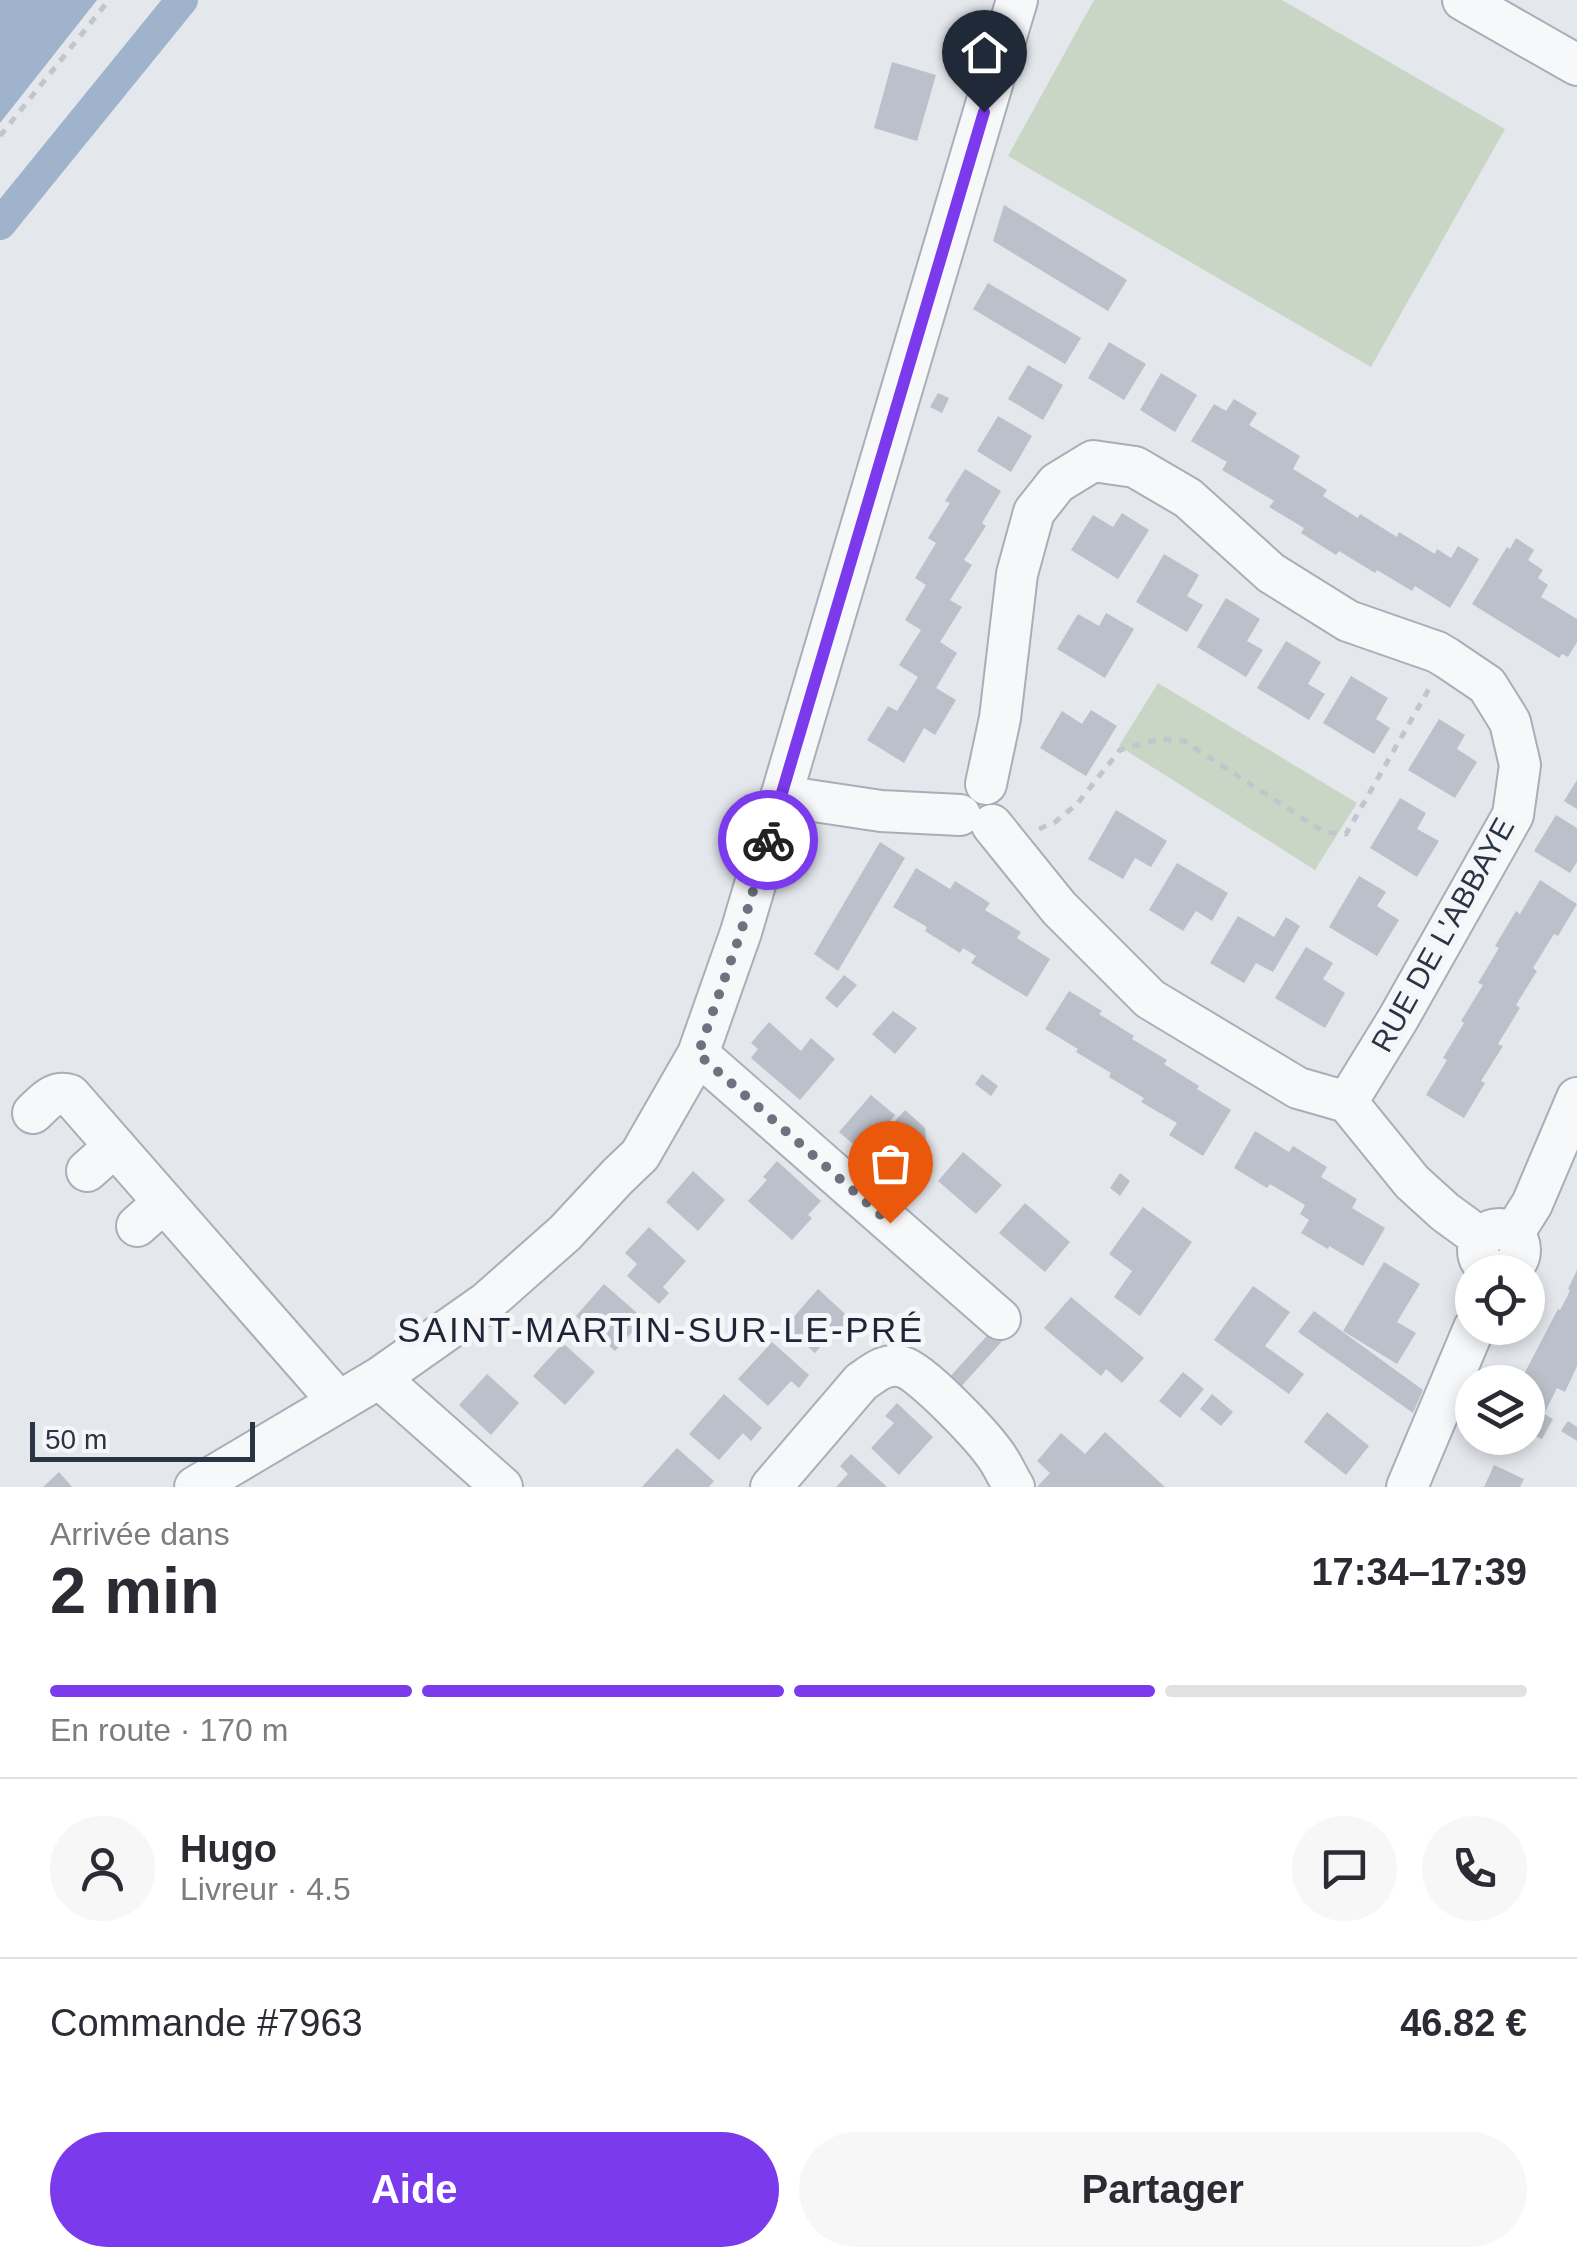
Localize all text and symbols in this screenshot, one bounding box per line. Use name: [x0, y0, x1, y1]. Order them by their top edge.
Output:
pin: [942, 10, 1027, 113]
icon: home: [957, 25, 1012, 80]
courier: [718, 790, 818, 890]
street label: RUE DE L'ABBAYE: [1365, 812, 1520, 1057]
icon: bike: [741, 813, 796, 868]
pin: [848, 1121, 933, 1224]
icon: bag: [863, 1136, 918, 1191]
map controls: [1455, 1255, 1545, 1455]
button: locate: [1455, 1255, 1545, 1345]
district label: SAINT-MARTIN-SUR-LE-PRÉ: [397, 1310, 925, 1349]
button: layers: [1455, 1365, 1545, 1455]
scale bar: [30, 1417, 255, 1462]
text: 50 m: [45, 1424, 107, 1455]
text: Arrivée dans: [50, 1516, 230, 1552]
text: 17:34–17:39: [1311, 1551, 1527, 1593]
text: 2 min: [50, 1554, 220, 1627]
text: En route · 170 m: [50, 1712, 288, 1748]
button: person: [50, 1816, 155, 1921]
button: chat: [1292, 1816, 1397, 1921]
button: phone: [1422, 1816, 1527, 1921]
text: Hugo: [180, 1828, 277, 1870]
text: Livreur · 4.5: [180, 1871, 351, 1907]
text: Commande #7963: [50, 2002, 363, 2044]
text: 46.82 €: [1400, 2002, 1527, 2044]
button: Aide: [50, 2132, 779, 2247]
button: Partager: [799, 2132, 1527, 2247]

